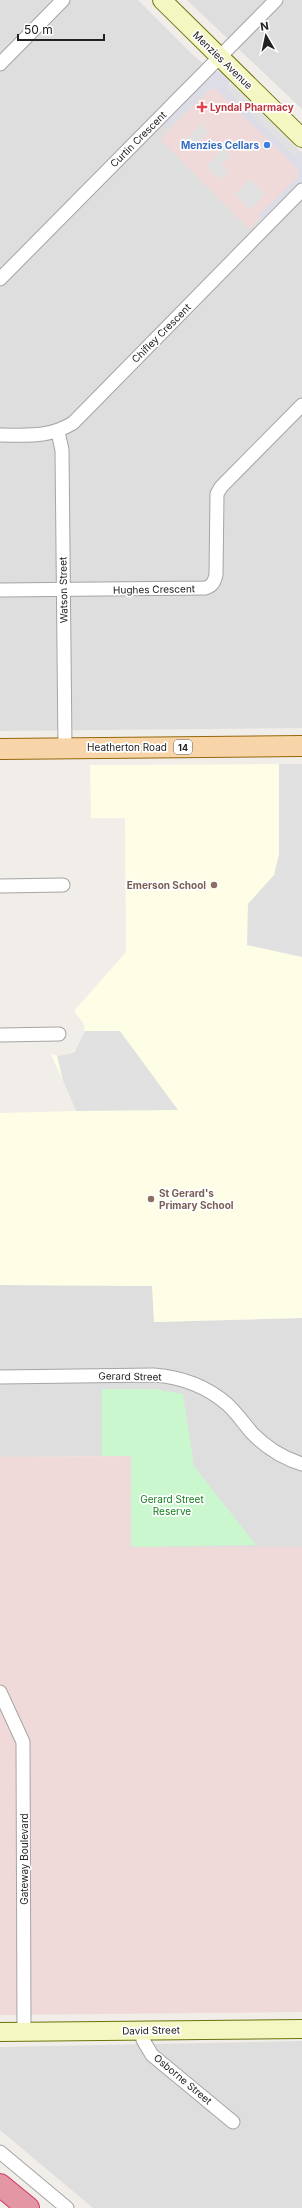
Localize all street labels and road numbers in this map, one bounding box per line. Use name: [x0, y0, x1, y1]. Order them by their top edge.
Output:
street label: Menzies Avenue: [191, 29, 255, 91]
street label: Curtin Crescent: [107, 108, 169, 170]
street label: Chifley Crescent: [129, 300, 194, 365]
street label: Watson Street: [56, 556, 70, 623]
street label: Hughes Crescent: [113, 582, 196, 596]
road number: 14: [174, 740, 192, 754]
street label: Heatherton Road: [87, 741, 167, 753]
street label: Gerard Street: [98, 1369, 163, 1383]
street label: Gateway Boulevard: [18, 1813, 30, 1905]
street label: David Street: [122, 2023, 181, 2037]
street label: Osborne Street: [152, 2051, 215, 2107]

